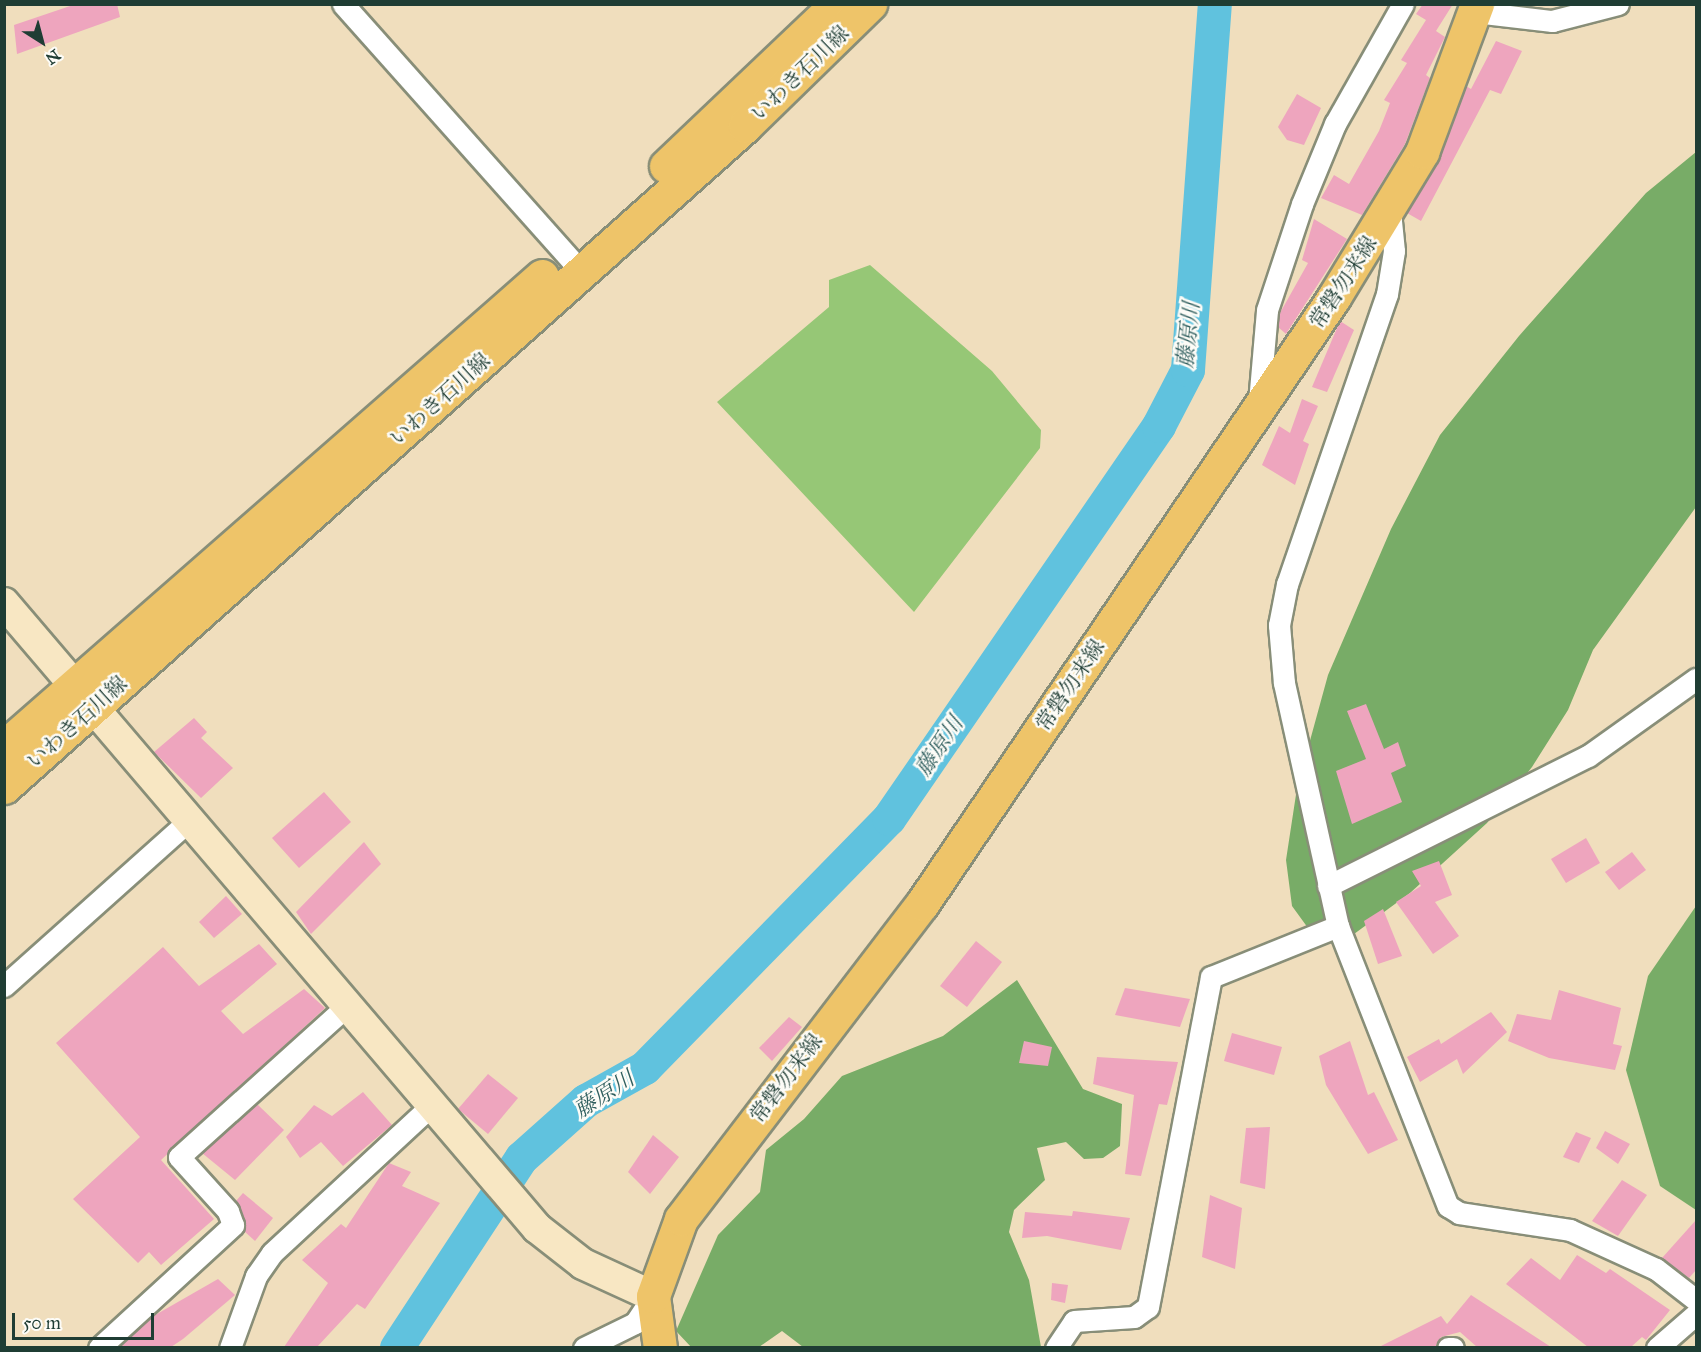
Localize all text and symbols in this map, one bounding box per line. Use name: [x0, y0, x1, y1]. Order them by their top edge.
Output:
north arrow: [12, 12, 72, 72]
street label: いわき石川線: [746, 20, 854, 126]
text: N: [42, 45, 64, 69]
street label: 常磐勿来線: [1304, 231, 1382, 333]
water label: 藤原川: [1171, 301, 1205, 369]
street label: いわき石川線: [385, 347, 495, 451]
street label: 常磐勿来線: [1030, 634, 1110, 736]
street label: いわき石川線: [22, 670, 132, 774]
water label: 藤原川: [910, 711, 968, 781]
street label: 常磐勿来線: [744, 1028, 828, 1128]
water label: 藤原川: [569, 1065, 639, 1123]
scale bar: [15, 1301, 158, 1339]
text: 50 m: [23, 1312, 61, 1334]

